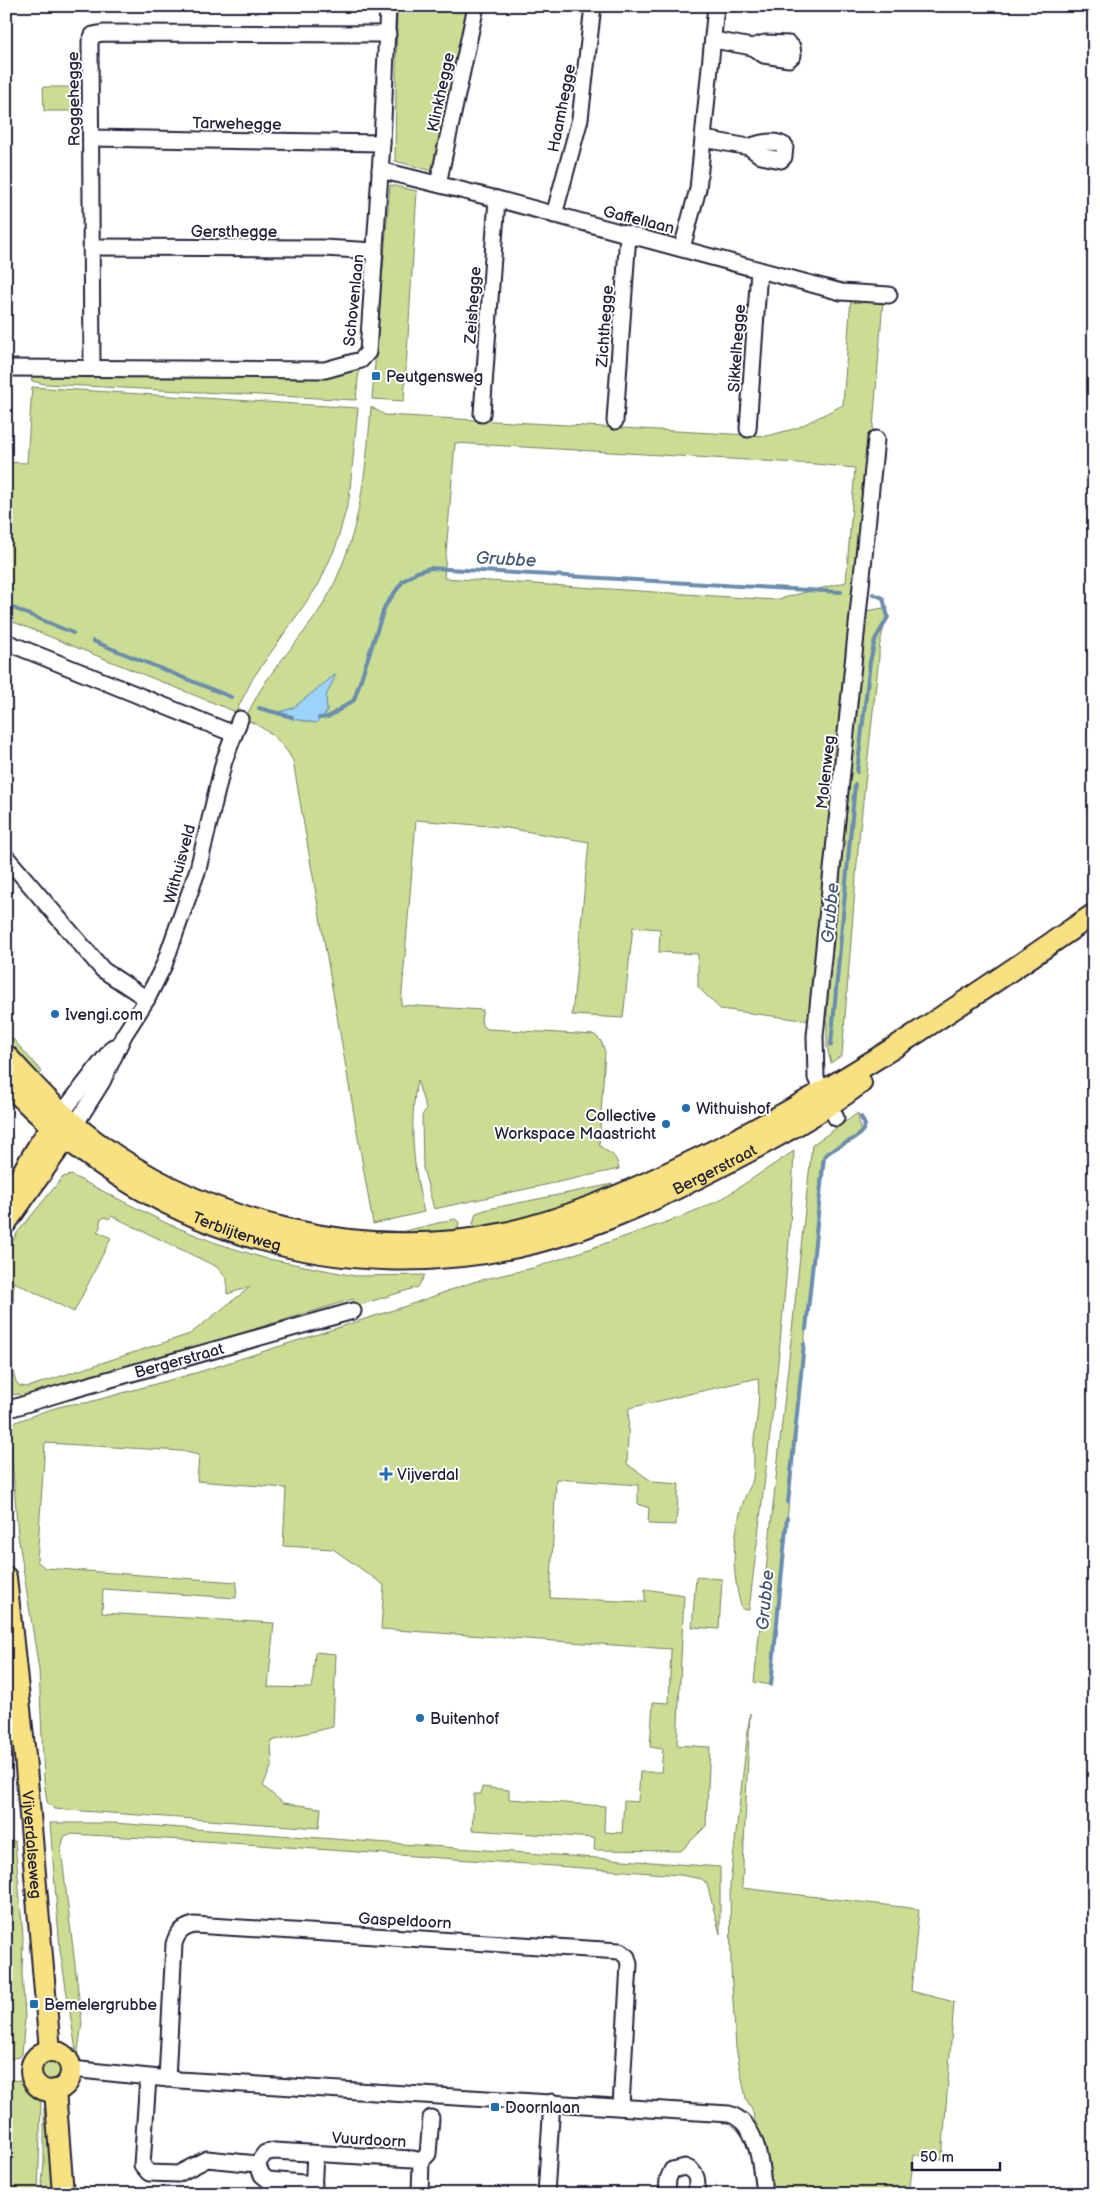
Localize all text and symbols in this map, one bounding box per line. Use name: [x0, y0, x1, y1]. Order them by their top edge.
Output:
street label: Klinkhegge: [424, 50, 459, 134]
street label: Roggehegge: [64, 51, 85, 147]
street label: Haamhegge: [545, 62, 580, 154]
street label: Tarwehegge: [192, 114, 282, 135]
street label: Gaffellaan: [601, 202, 676, 238]
street label: Gersthegge: [191, 223, 278, 242]
street label: Schovenlaan: [340, 253, 369, 347]
street label: Zeishegge: [461, 265, 486, 345]
street label: Zichthegge: [593, 284, 618, 369]
street label: Sikkelhegge: [725, 303, 750, 393]
place label: Peutgensweg: [386, 368, 483, 387]
marker: Peutgensweg: [370, 370, 382, 382]
water label: Grubbe: [475, 547, 537, 572]
street label: Molenweg: [813, 734, 840, 810]
street label: Withuisveld: [161, 823, 200, 906]
water label: Grubbe: [817, 882, 844, 944]
place label: Ivengi.com: [65, 1006, 143, 1025]
marker: Ivengi.com: [49, 1008, 61, 1020]
place label: Withuishof: [696, 1100, 771, 1119]
marker: Withuishof: [680, 1102, 692, 1114]
place label: Collective Workspace Maastricht: [494, 1107, 657, 1144]
marker: Collective Workspace Maastricht: [660, 1118, 672, 1130]
street label: Bergerstraat: [670, 1141, 760, 1200]
street label: Terblijterweg: [189, 1208, 283, 1256]
street label: Bergerstraat: [132, 1340, 226, 1383]
place label: Vijverdal: [397, 1466, 459, 1485]
marker: Vijverdal: [379, 1467, 393, 1481]
water label: Grubbe: [752, 1569, 779, 1631]
place label: Buitenhof: [430, 1710, 499, 1729]
marker: Buitenhof: [414, 1712, 426, 1724]
street label: Vijverdalseweg: [17, 1790, 45, 1900]
street label: Gaspeldoorn: [358, 1910, 452, 1933]
place label: Bemelergrubbe: [44, 1996, 158, 2015]
marker: Bemelergrubbe: [28, 1998, 40, 2010]
place label: Doornlaan: [505, 2099, 580, 2118]
marker: Doornlaan: [489, 2101, 501, 2113]
street label: Vuurdoorn: [331, 2129, 407, 2152]
scale bar: [912, 2140, 1000, 2172]
text: 50 m: [920, 2148, 954, 2167]

